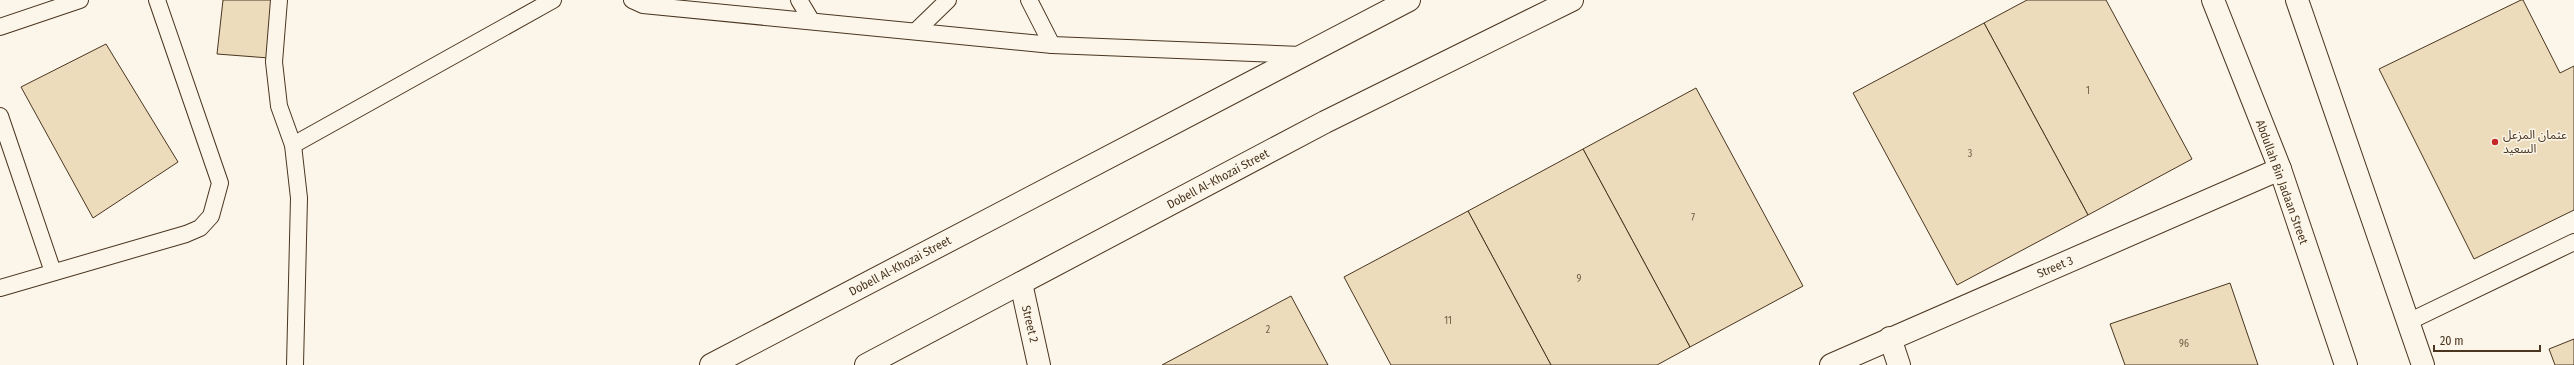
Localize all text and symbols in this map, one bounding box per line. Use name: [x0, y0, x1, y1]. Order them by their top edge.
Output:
house number: 1: [2086, 85, 2090, 97]
street label: Abdullah Bin Jadaan Street: [2253, 118, 2311, 246]
place label: عثمان المزعل السعيد: [2503, 128, 2567, 156]
marker: عثمان المزعل السعيد: [2490, 137, 2500, 147]
street label: Dobell Al-Khozai Street: [1165, 146, 1271, 212]
house number: 3: [1968, 148, 1973, 160]
house number: 7: [1691, 212, 1695, 224]
street label: Dobell Al-Khozai Street: [847, 233, 953, 299]
street label: Street 3: [2035, 253, 2075, 281]
house number: 9: [1577, 273, 1582, 285]
street label: Street 2: [1019, 304, 1041, 344]
house number: 11: [1444, 315, 1452, 327]
house number: 2: [1266, 324, 1271, 336]
scale bar: [2434, 327, 2540, 353]
text: 20 m: [2440, 334, 2464, 348]
house number: 96: [2179, 338, 2189, 350]

